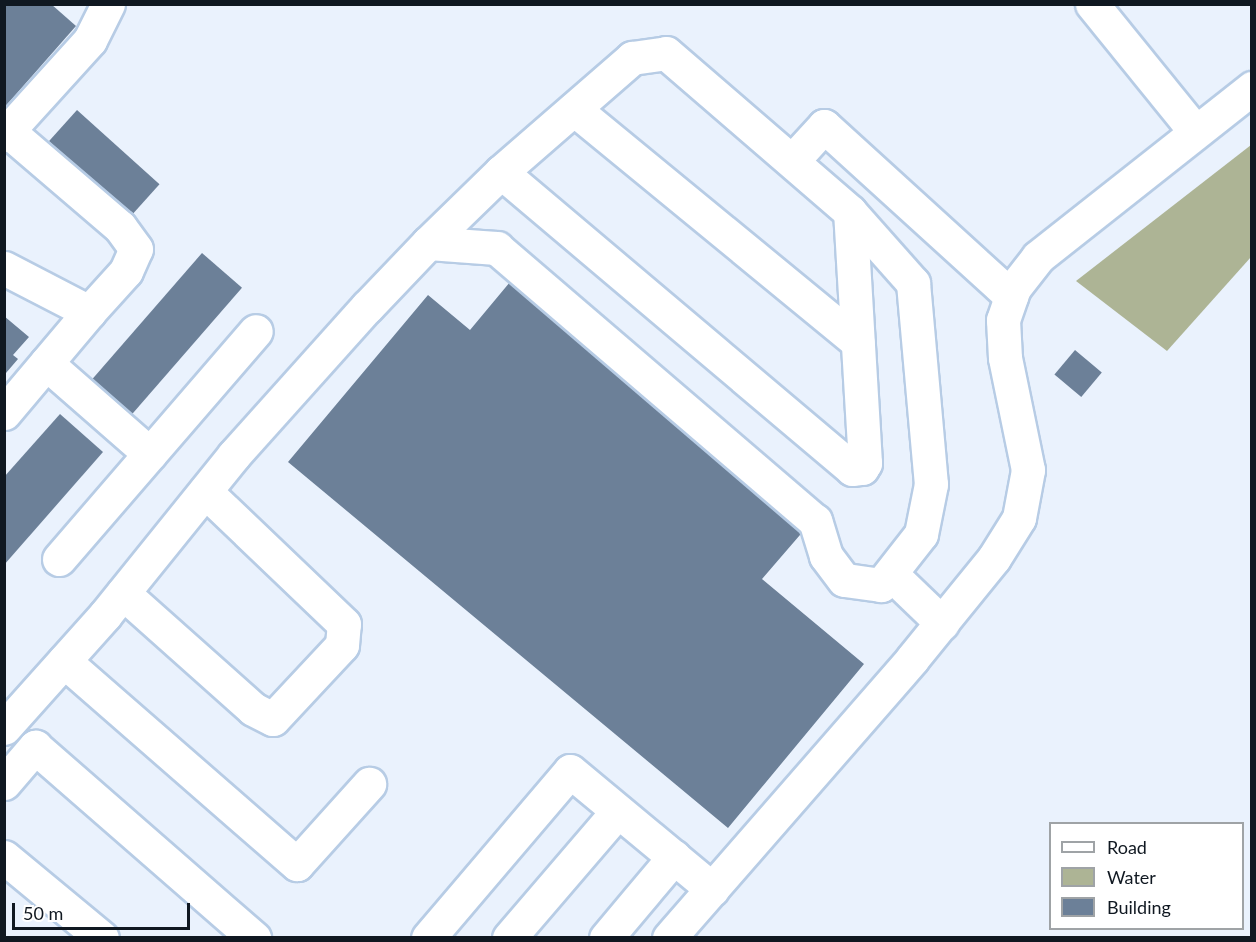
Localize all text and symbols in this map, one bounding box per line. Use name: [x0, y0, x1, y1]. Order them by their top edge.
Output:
legend: [1049, 822, 1244, 930]
text: Road: [1107, 836, 1147, 858]
text: Water: [1107, 866, 1156, 888]
scale bar: [15, 891, 194, 929]
text: Building: [1107, 896, 1171, 918]
text: 50 m: [23, 902, 63, 924]

